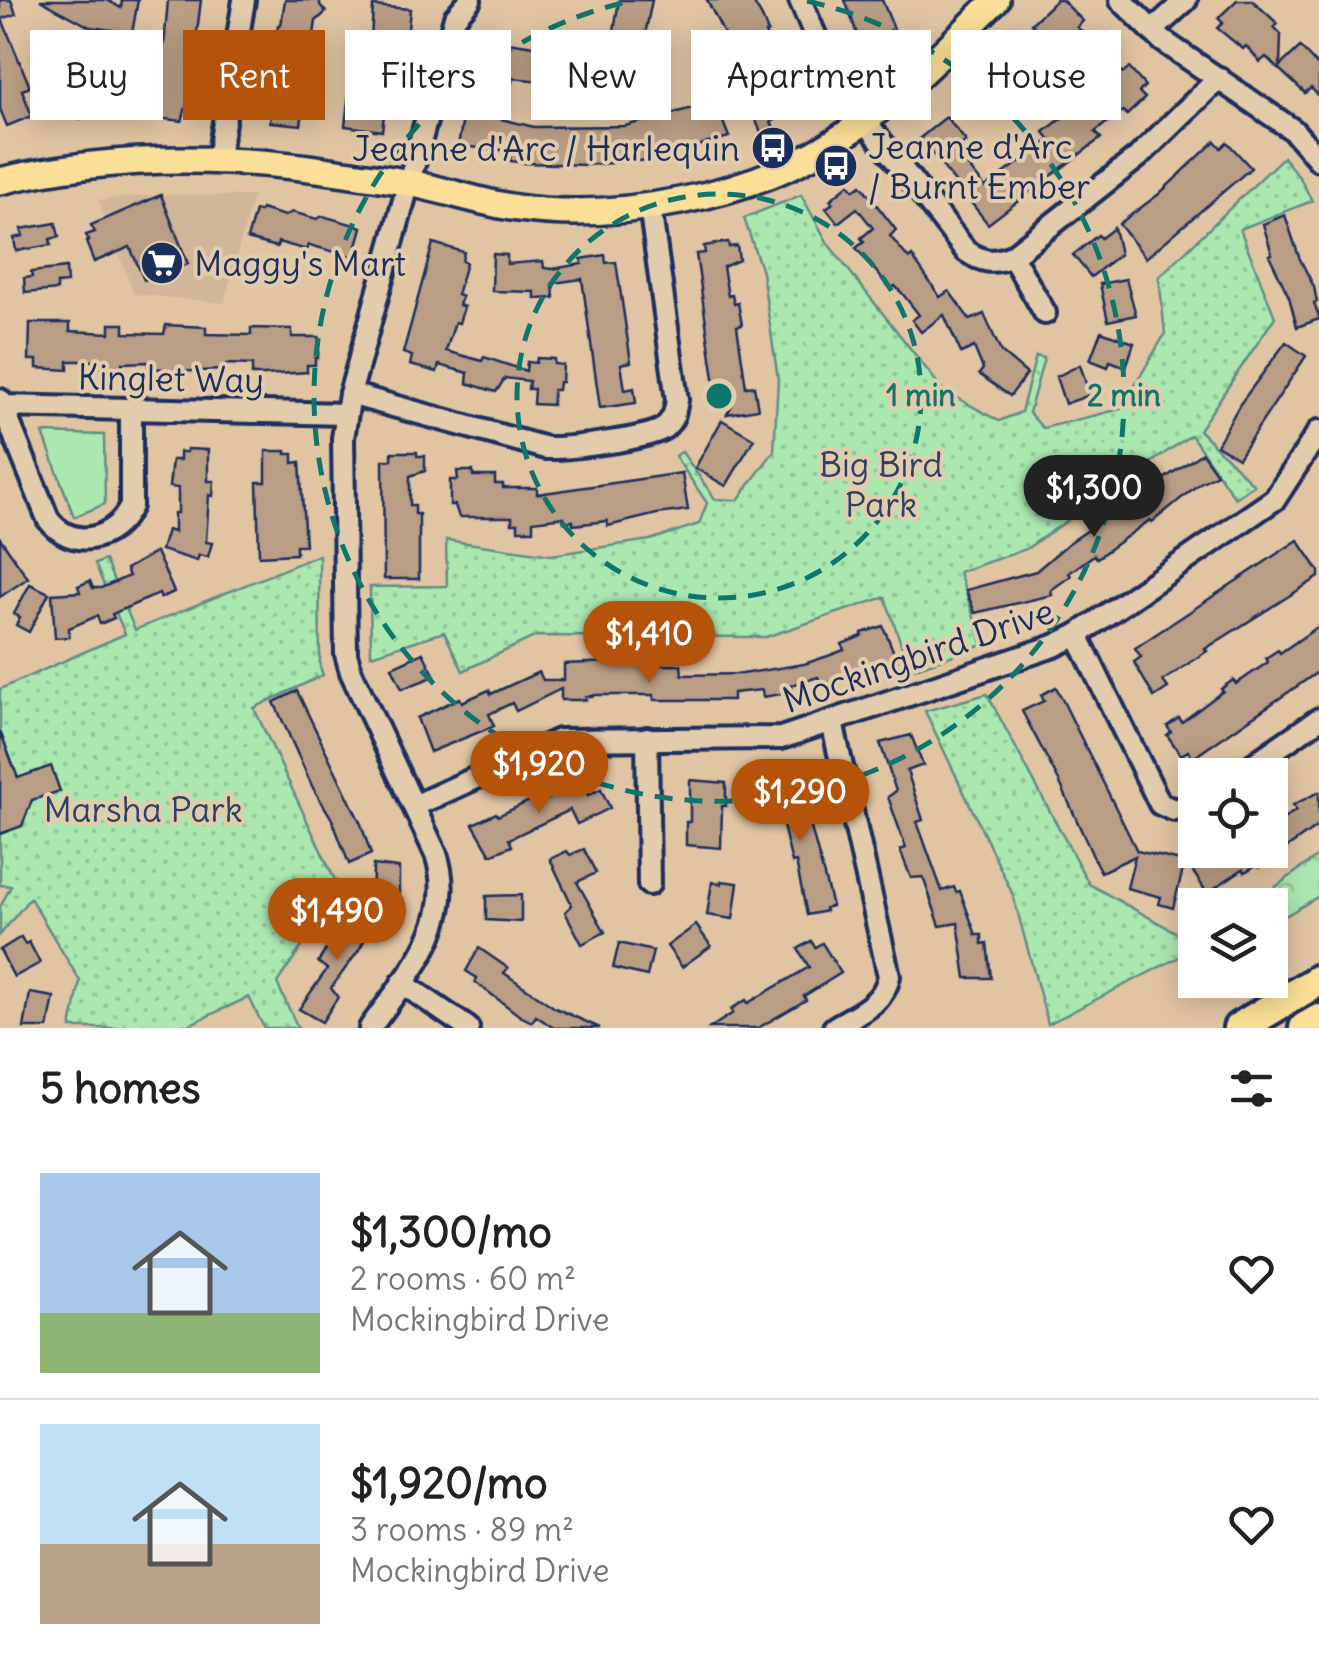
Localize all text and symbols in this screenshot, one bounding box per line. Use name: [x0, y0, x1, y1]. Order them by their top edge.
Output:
chip: Buy: [30, 30, 163, 120]
chip: Rent: [183, 30, 325, 120]
chip: Filters: [345, 30, 511, 120]
chip: New: [531, 30, 671, 120]
chip: Apartment: [691, 30, 931, 120]
chip: House: [951, 30, 1121, 120]
place label: Jeanne d'Arc / Burnt Ember: [868, 124, 1090, 208]
bus stop icon: Jeanne d'Arc / Harlequin: [750, 125, 796, 171]
place label: Jeanne d'Arc / Harlequin: [352, 126, 740, 170]
bus stop icon: Jeanne d'Arc / Burnt Ember: [813, 143, 859, 189]
supermarket icon: Maggy's Mart: [139, 240, 185, 286]
place label: Maggy's Mart: [194, 241, 406, 285]
street label: Kinglet Way: [77, 354, 265, 402]
text: 1 min: [886, 376, 956, 414]
text: 2 min: [1087, 376, 1161, 414]
centre of rings: [701, 378, 737, 414]
park label: Big Bird Park: [819, 442, 943, 526]
pin: $1,300: [1013, 455, 1175, 540]
text: $1,300: [1046, 467, 1142, 508]
street label: Mockingbird Drive: [777, 588, 1059, 722]
pin: $1,410: [568, 601, 730, 686]
text: $1,410: [605, 613, 693, 654]
pin: $1,920: [458, 731, 620, 816]
text: $1,920: [492, 743, 586, 784]
map controls: [1178, 758, 1288, 998]
button: locate: [1178, 758, 1288, 868]
pin: $1,290: [719, 759, 881, 844]
text: $1,290: [753, 771, 847, 812]
park label: Marsha Park: [43, 787, 243, 831]
pin: $1,490: [256, 878, 418, 963]
button: layers: [1178, 888, 1288, 998]
text: $1,490: [290, 890, 384, 931]
icon: filters: [1224, 1061, 1279, 1116]
text: 5 homes: [40, 1062, 201, 1114]
text: $1,300/mo: [350, 1206, 552, 1258]
icon: home: [120, 1213, 240, 1333]
icon: heart: [1224, 1246, 1279, 1301]
text: 2 rooms · 60 m²: [350, 1258, 576, 1299]
text: Mockingbird Drive: [350, 1299, 610, 1340]
text: $1,920/mo: [350, 1457, 548, 1509]
icon: home: [120, 1464, 240, 1584]
icon: heart: [1224, 1497, 1279, 1552]
text: 3 rooms · 89 m²: [350, 1509, 574, 1550]
text: Mockingbird Drive: [350, 1550, 610, 1591]

